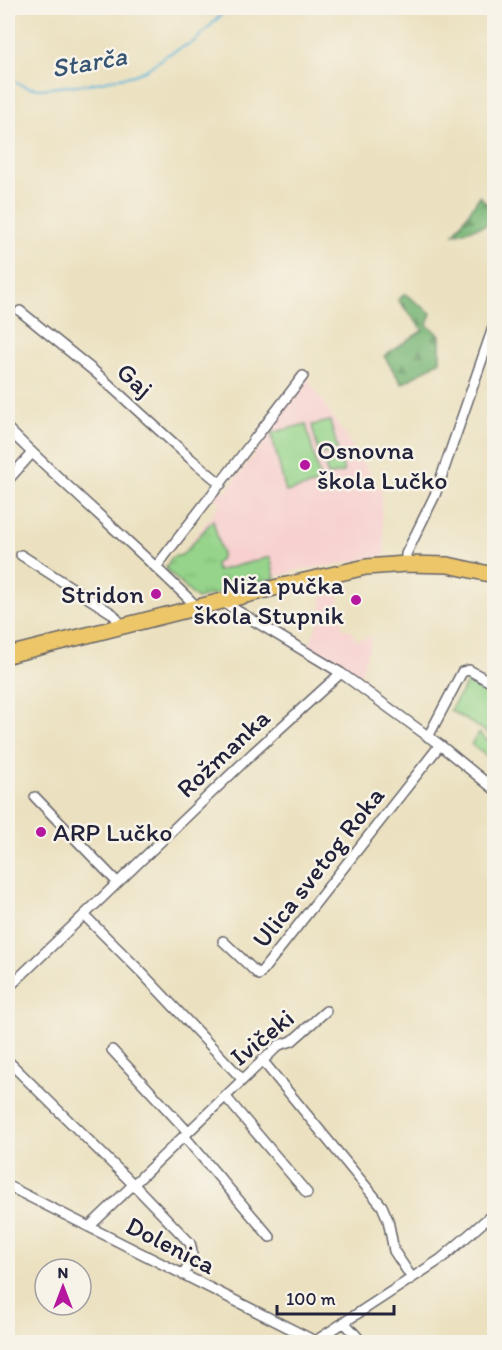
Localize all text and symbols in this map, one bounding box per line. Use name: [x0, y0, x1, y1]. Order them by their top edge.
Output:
water label: Starča: [49, 39, 130, 84]
street label: Gaj: [110, 355, 160, 405]
place label: Osnovna škola Lučko: [317, 434, 448, 496]
marker: Osnovna škola Lučko: [298, 458, 312, 472]
place label: Niža pučka škola Stupnik: [193, 569, 345, 631]
place label: Stridon: [61, 578, 144, 610]
marker: Stridon: [149, 587, 163, 601]
marker: Niža pučka škola Stupnik: [349, 593, 363, 607]
street label: Rožmanka: [170, 701, 277, 804]
street label: Ulica svetog Roka: [245, 780, 391, 954]
place label: ARP Lučko: [53, 816, 172, 848]
marker: ARP Lučko: [34, 825, 48, 839]
street label: Ivičeki: [224, 1002, 300, 1072]
street label: Dolenica: [121, 1209, 222, 1281]
north arrow: [33, 1257, 93, 1317]
text: N: [58, 1263, 68, 1282]
scale bar: [277, 1278, 394, 1316]
text: 100 m: [286, 1288, 336, 1310]

